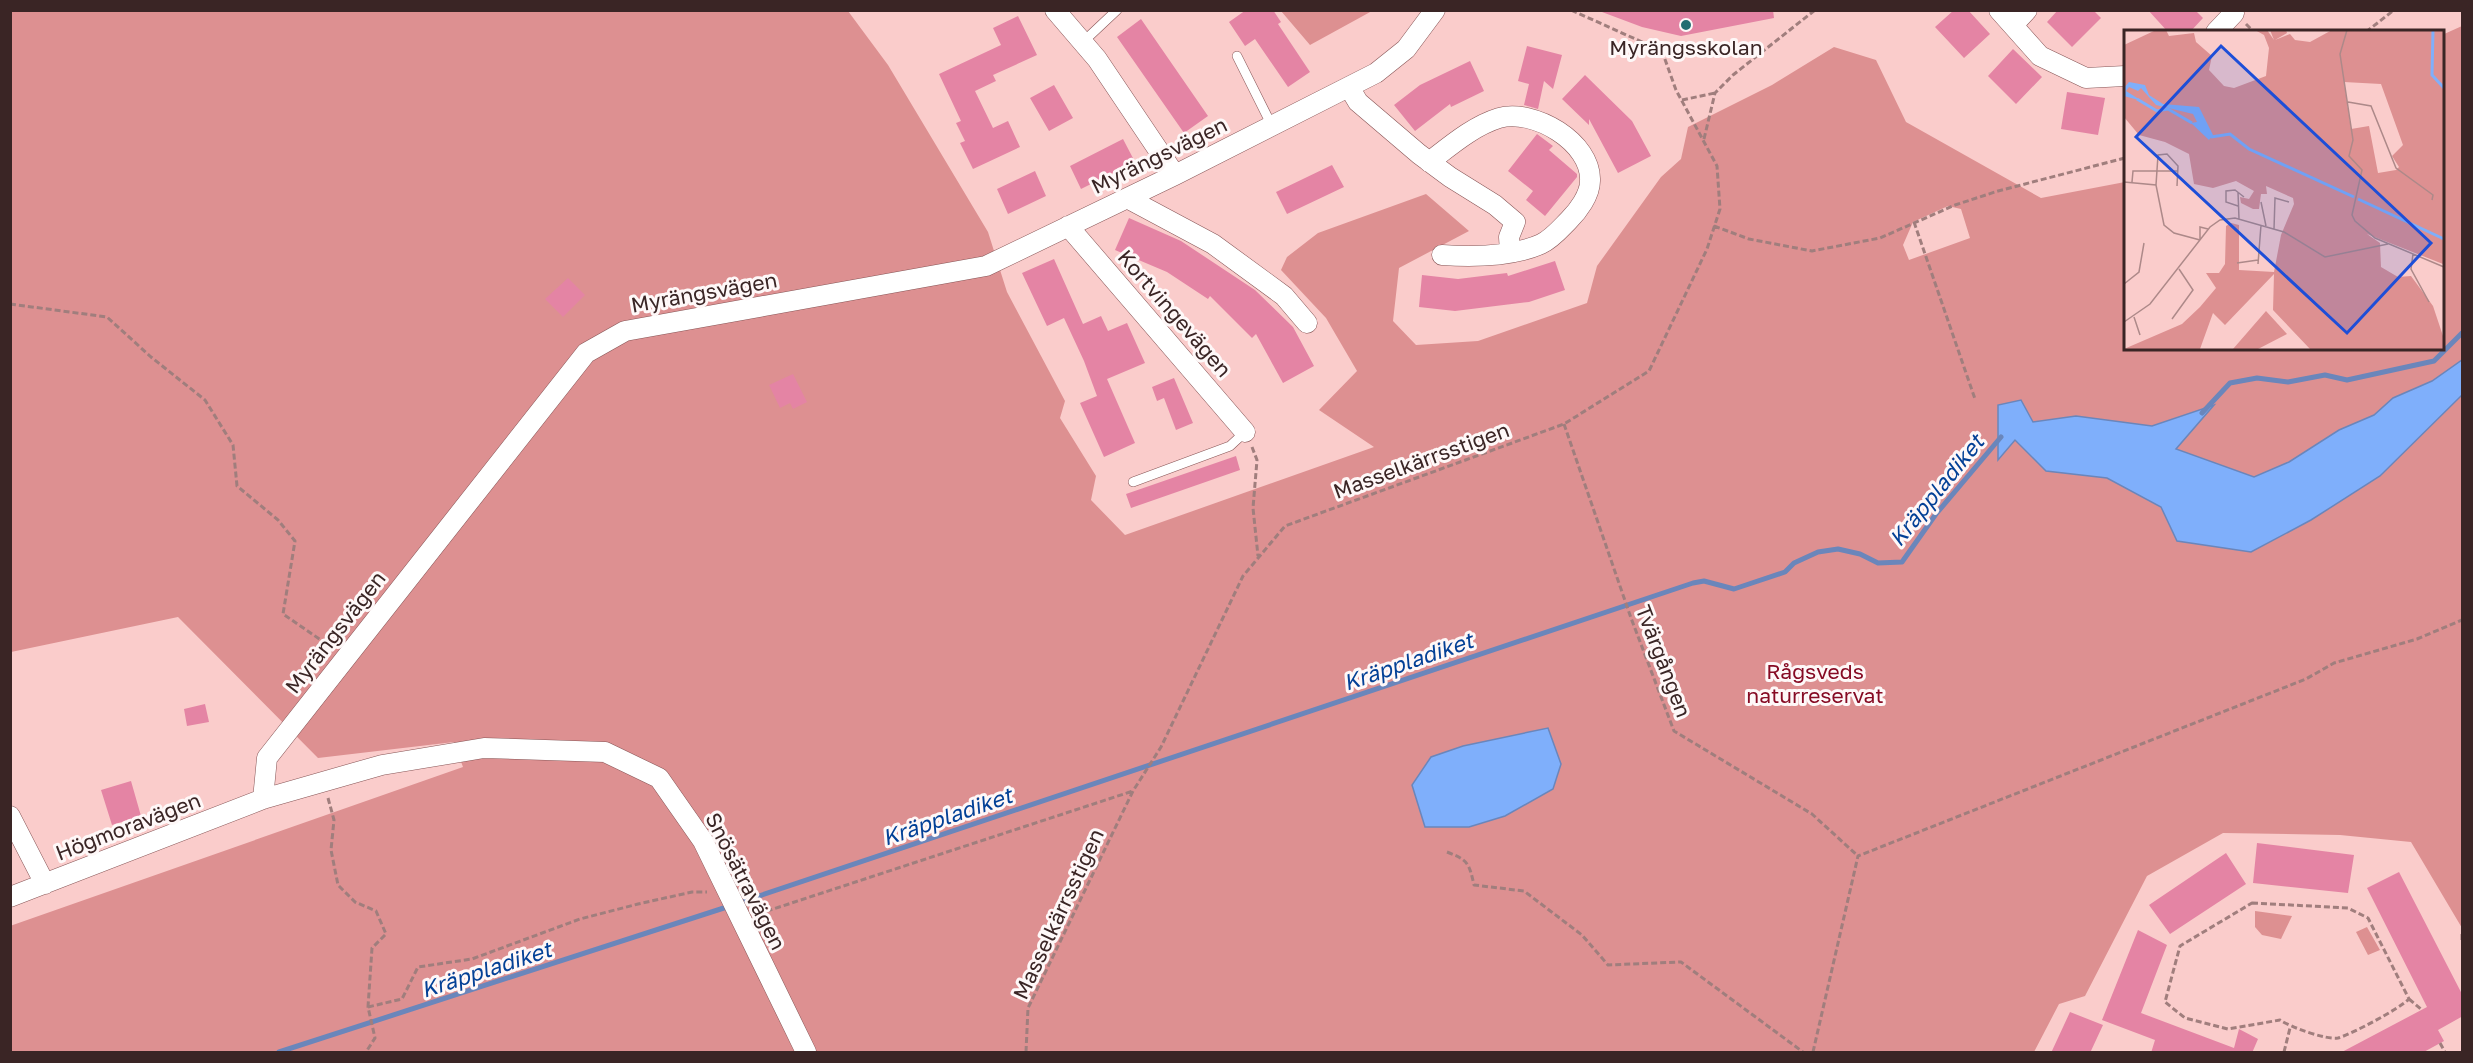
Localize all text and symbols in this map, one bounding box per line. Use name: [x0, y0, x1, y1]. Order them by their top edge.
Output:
marker: Myrängsskolan: [1679, 18, 1693, 32]
inset map: [2124, 30, 2443, 350]
place label: Myrängsskolan: [1609, 34, 1763, 60]
street label: Myrängsvägen: [1087, 111, 1231, 199]
street label: Kortvingevägen: [1113, 244, 1237, 382]
street label: Myrängsvägen: [629, 266, 779, 318]
street label: Masselkärrsstigen: [1329, 416, 1513, 504]
water label: Kräppladiket: [1883, 427, 1991, 551]
street label: Myrängsvägen: [279, 566, 391, 698]
street label: Tvärgången: [1631, 601, 1697, 721]
water label: Kräppladiket: [1340, 625, 1479, 696]
park label: Rågsveds naturreservat: [1746, 658, 1884, 708]
water label: Kräppladiket: [879, 780, 1018, 851]
street label: Högmoravägen: [52, 786, 204, 866]
street label: Snösätravägen: [700, 808, 792, 954]
street label: Masselkärrsstigen: [1007, 825, 1109, 1003]
water label: Kräppladiket: [417, 935, 557, 1003]

